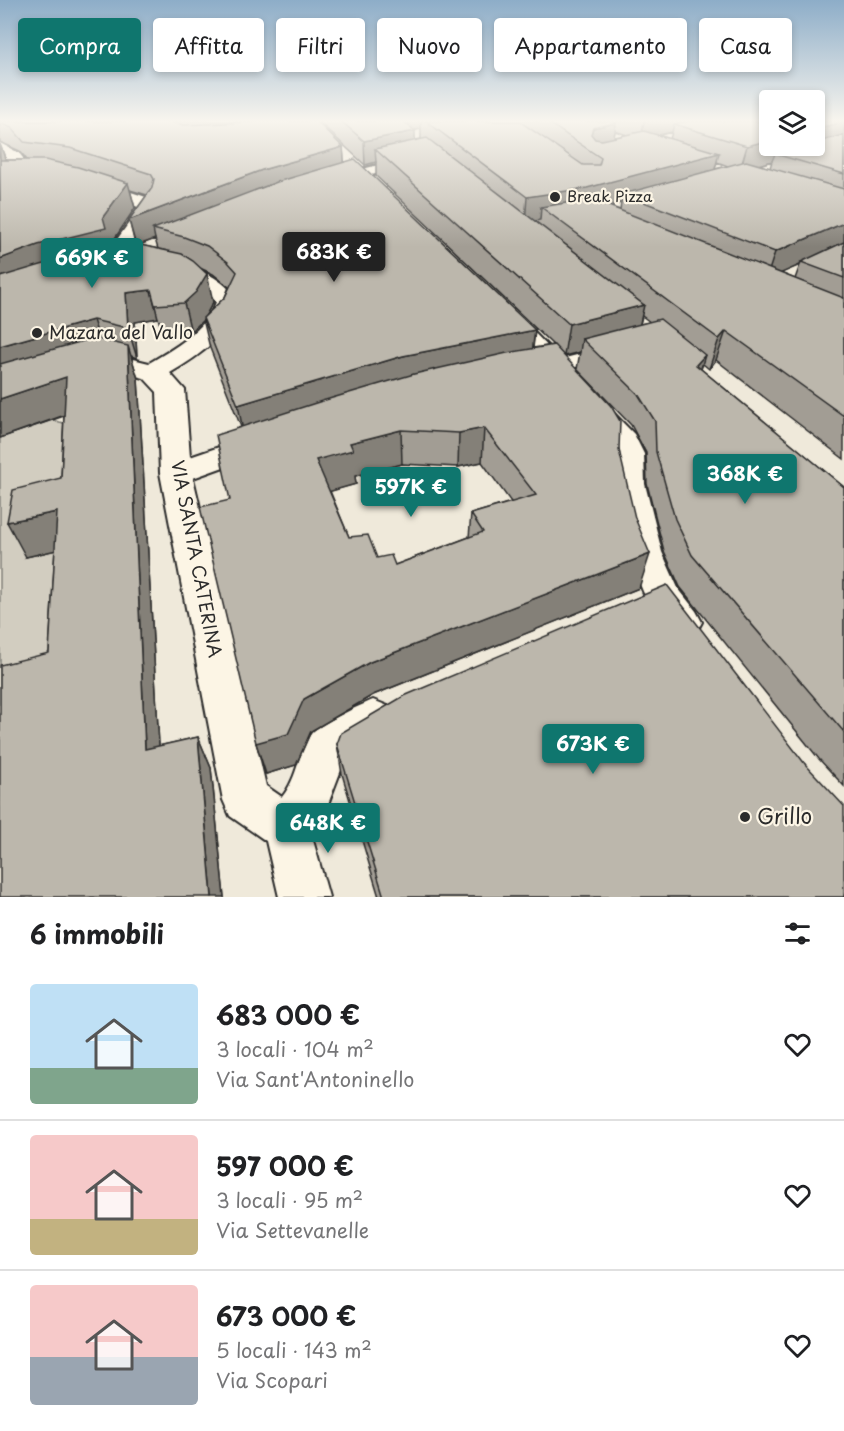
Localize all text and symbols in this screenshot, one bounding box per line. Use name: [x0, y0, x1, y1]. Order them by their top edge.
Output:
chip: Compra: [18, 18, 141, 72]
chip: Affitta: [153, 18, 264, 72]
chip: Filtri: [276, 18, 365, 72]
chip: Nuovo: [377, 18, 482, 72]
chip: Appartamento: [494, 18, 687, 72]
chip: Casa: [699, 18, 792, 72]
map controls: [759, 90, 825, 156]
button: layers: [759, 90, 825, 156]
place label: Break Pizza: [567, 184, 653, 207]
marker: Break Pizza: [548, 190, 562, 204]
pin: 683K €: [285, 232, 383, 283]
text: 683K €: [296, 236, 372, 266]
pin: 669K €: [43, 238, 141, 289]
text: 669K €: [55, 242, 129, 272]
place label: Mazara del Vallo: [49, 318, 193, 345]
marker: Mazara del Vallo: [30, 326, 44, 340]
pin: 368K €: [696, 454, 794, 505]
street label: VIA SANTA CATERINA: [165, 458, 230, 660]
text: 368K €: [707, 458, 783, 488]
pin: 597K €: [362, 467, 460, 518]
text: 597K €: [375, 471, 447, 501]
pin: 673K €: [544, 724, 642, 775]
text: 673K €: [556, 728, 630, 758]
place label: Grillo: [757, 799, 812, 831]
pin: 648K €: [279, 803, 377, 854]
text: 648K €: [290, 807, 366, 837]
marker: Grillo: [738, 810, 752, 824]
text: 6 immobili: [30, 914, 164, 953]
icon: filters: [781, 917, 814, 950]
text: 683 000 €: [216, 995, 360, 1034]
icon: home: [78, 1008, 150, 1080]
icon: heart: [781, 1028, 814, 1061]
text: 3 locali · 104 m²: [216, 1034, 374, 1064]
text: Via Sant'Antoninello: [216, 1064, 414, 1094]
text: 597 000 €: [216, 1146, 354, 1185]
icon: home: [78, 1159, 150, 1231]
icon: heart: [781, 1179, 814, 1212]
text: 3 locali · 95 m²: [216, 1185, 363, 1215]
text: Via Settevanelle: [216, 1215, 369, 1245]
text: 673 000 €: [216, 1296, 356, 1335]
icon: home: [78, 1309, 150, 1381]
icon: heart: [781, 1329, 814, 1362]
text: 5 locali · 143 m²: [216, 1335, 372, 1365]
text: Via Scopari: [216, 1365, 328, 1395]

